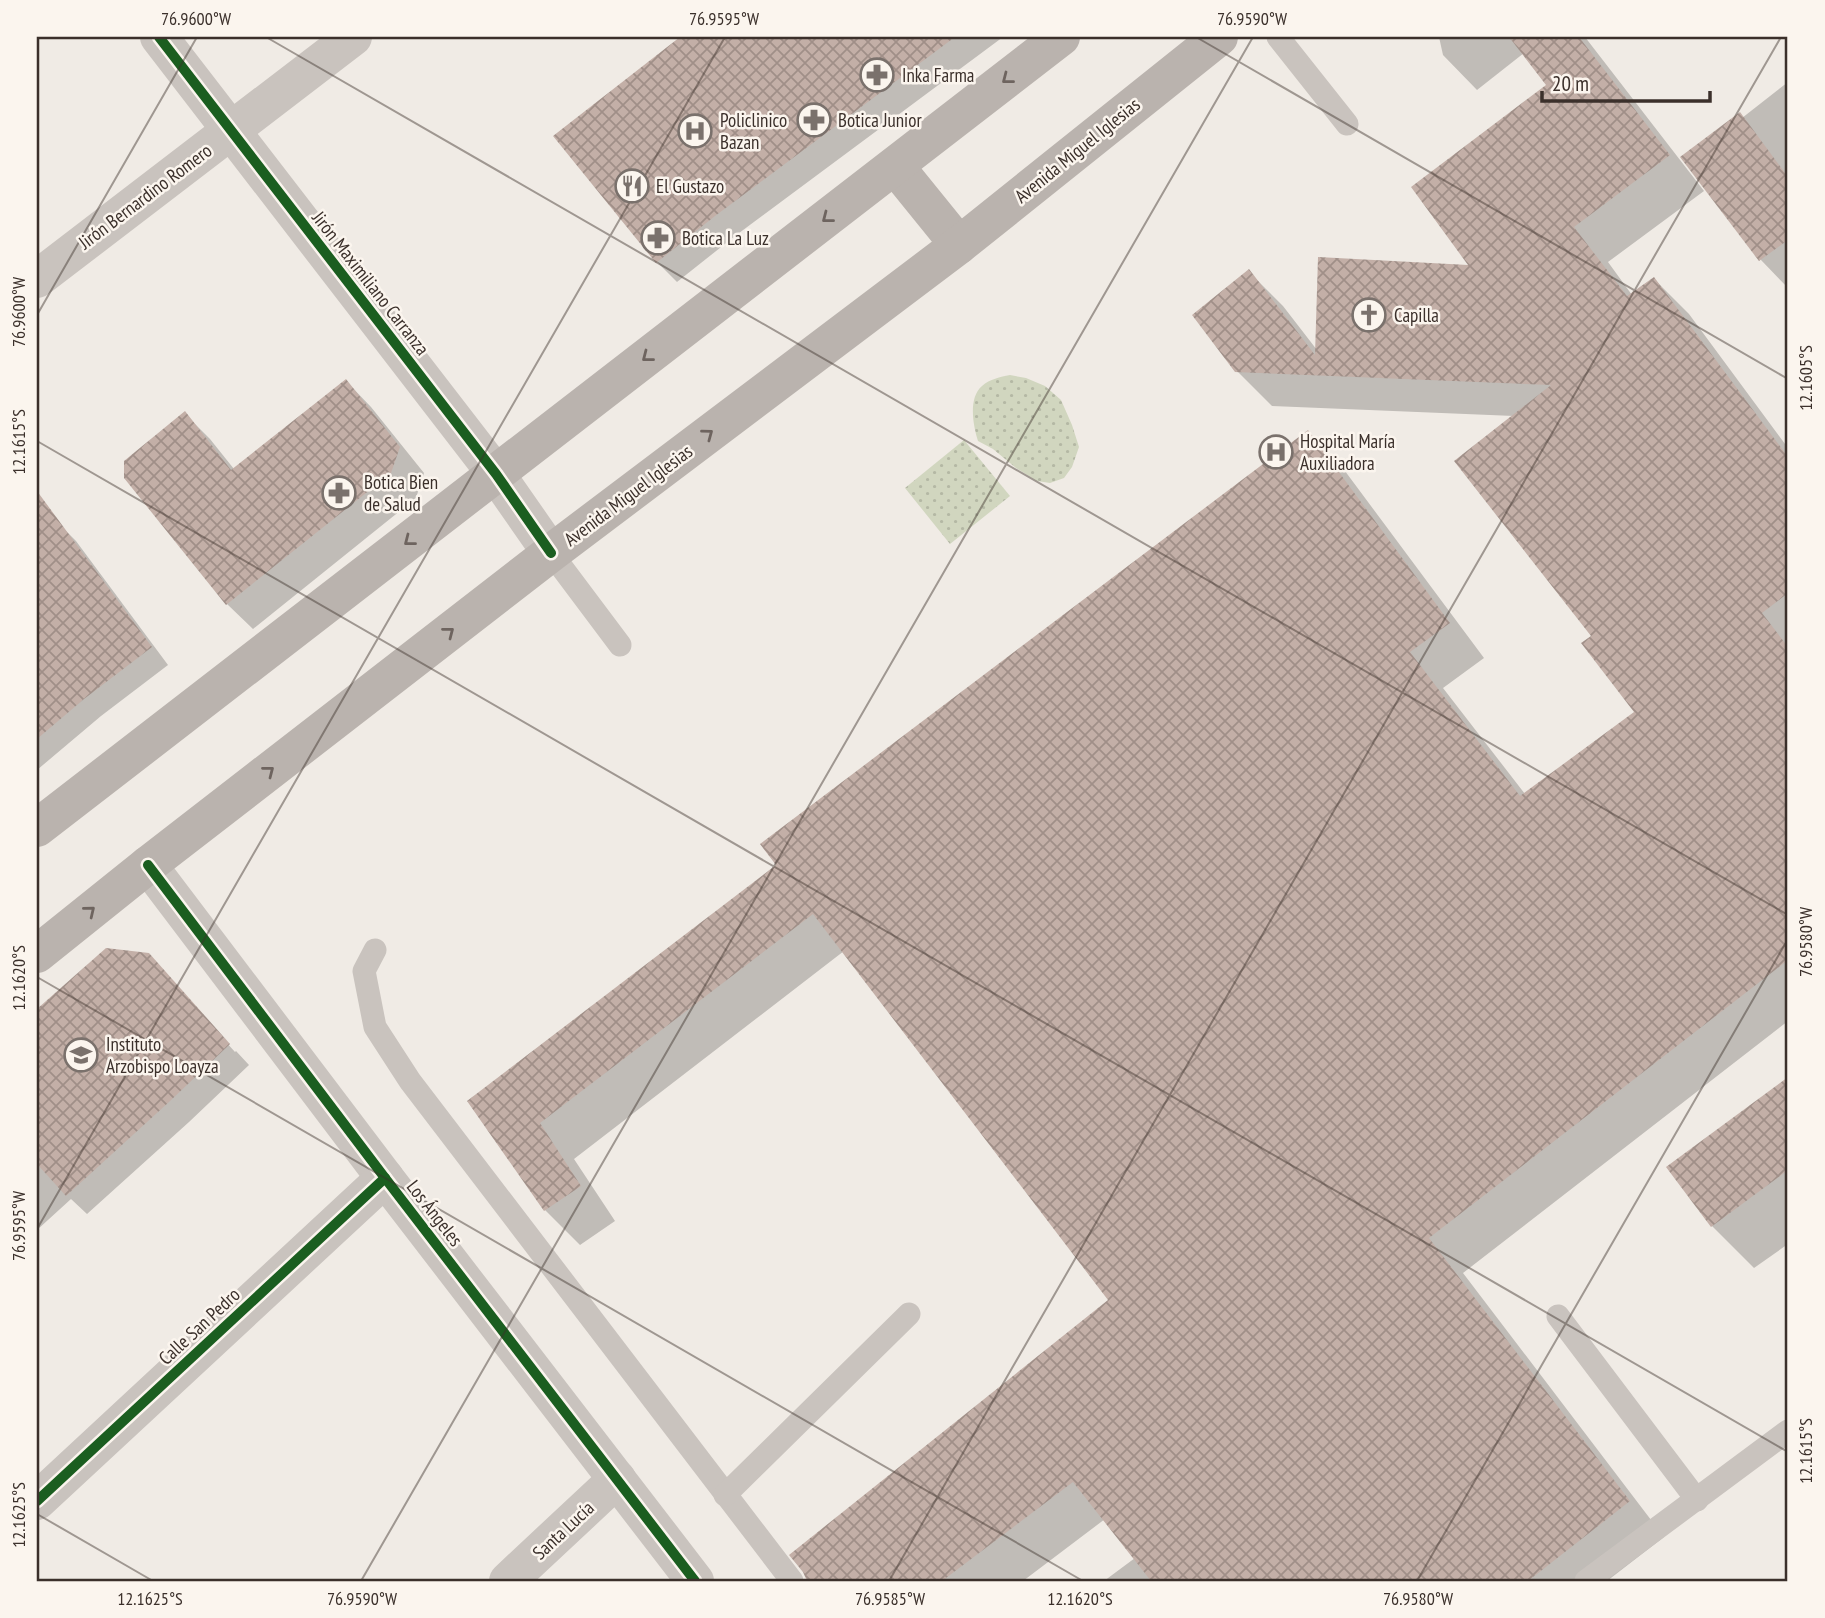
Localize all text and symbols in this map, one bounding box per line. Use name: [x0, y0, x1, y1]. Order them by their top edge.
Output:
text: 76.9600°W: [161, 7, 231, 30]
text: 76.9595°W: [689, 7, 759, 30]
text: 76.9590°W: [1217, 7, 1287, 30]
pharmacy icon: Inka Farma: [858, 56, 896, 94]
scale bar: [1542, 60, 1710, 104]
place label: Inka Farma: [902, 63, 974, 87]
one-way arrow: [1002, 70, 1015, 83]
text: 20 m: [1552, 70, 1589, 97]
street label: Avenida Miguel Iglesias: [1009, 92, 1145, 208]
pharmacy icon: Botica Junior: [795, 101, 833, 139]
place label: Policlinico Bazan: [720, 108, 787, 154]
place label: Botica Junior: [838, 108, 922, 132]
hospital icon: Policlinico Bazan: [676, 112, 714, 150]
street label: Jirón Bernardino Romero: [73, 138, 216, 255]
restaurant icon: El Gustazo: [613, 167, 651, 205]
place label: El Gustazo: [656, 174, 724, 198]
street label: Jirón Maximiliano Carranza: [307, 205, 435, 360]
one-way arrow: [823, 210, 835, 223]
pharmacy icon: Botica La Luz: [639, 219, 677, 257]
place label: Botica La Luz: [682, 226, 769, 250]
text: 76.9600°W: [7, 277, 30, 347]
church icon: Capilla: [1350, 296, 1388, 334]
place label: Capilla: [1394, 303, 1439, 327]
text: 12.1605°S: [1794, 345, 1817, 411]
one-way arrow: [643, 349, 655, 362]
text: 12.1615°S: [7, 409, 30, 475]
place label: Hospital María Auxiliadora: [1300, 429, 1395, 475]
one-way arrow: [700, 430, 713, 443]
hospital icon: Hospital María Auxiliadora: [1257, 433, 1295, 471]
street label: Avenida Miguel Iglesias: [559, 439, 697, 551]
place label: Botica Bien de Salud: [364, 470, 438, 516]
pharmacy icon: Botica Bien de Salud: [320, 474, 358, 512]
one-way arrow: [404, 532, 417, 545]
one-way arrow: [442, 628, 454, 641]
one-way arrow: [262, 767, 274, 780]
one-way arrow: [82, 907, 95, 919]
text: 76.9580°W: [1794, 907, 1817, 977]
text: 12.1620°S: [7, 945, 30, 1011]
place label: Instituto Arzobispo Loayza: [106, 1032, 219, 1078]
school or university icon: Instituto Arzobispo Loayza: [62, 1036, 100, 1074]
street label: Los Ángeles: [402, 1175, 468, 1251]
text: 76.9595°W: [7, 1191, 30, 1261]
street label: Calle San Pedro: [153, 1282, 245, 1370]
text: 12.1615°S: [1794, 1418, 1817, 1484]
text: 12.1625°S: [7, 1482, 30, 1548]
street label: Santa Lucía: [527, 1496, 599, 1564]
text: 12.1625°S: [117, 1587, 183, 1610]
text: 76.9590°W: [327, 1587, 397, 1610]
text: 76.9585°W: [855, 1587, 925, 1610]
text: 12.1620°S: [1047, 1587, 1113, 1610]
text: 76.9580°W: [1383, 1587, 1453, 1610]

